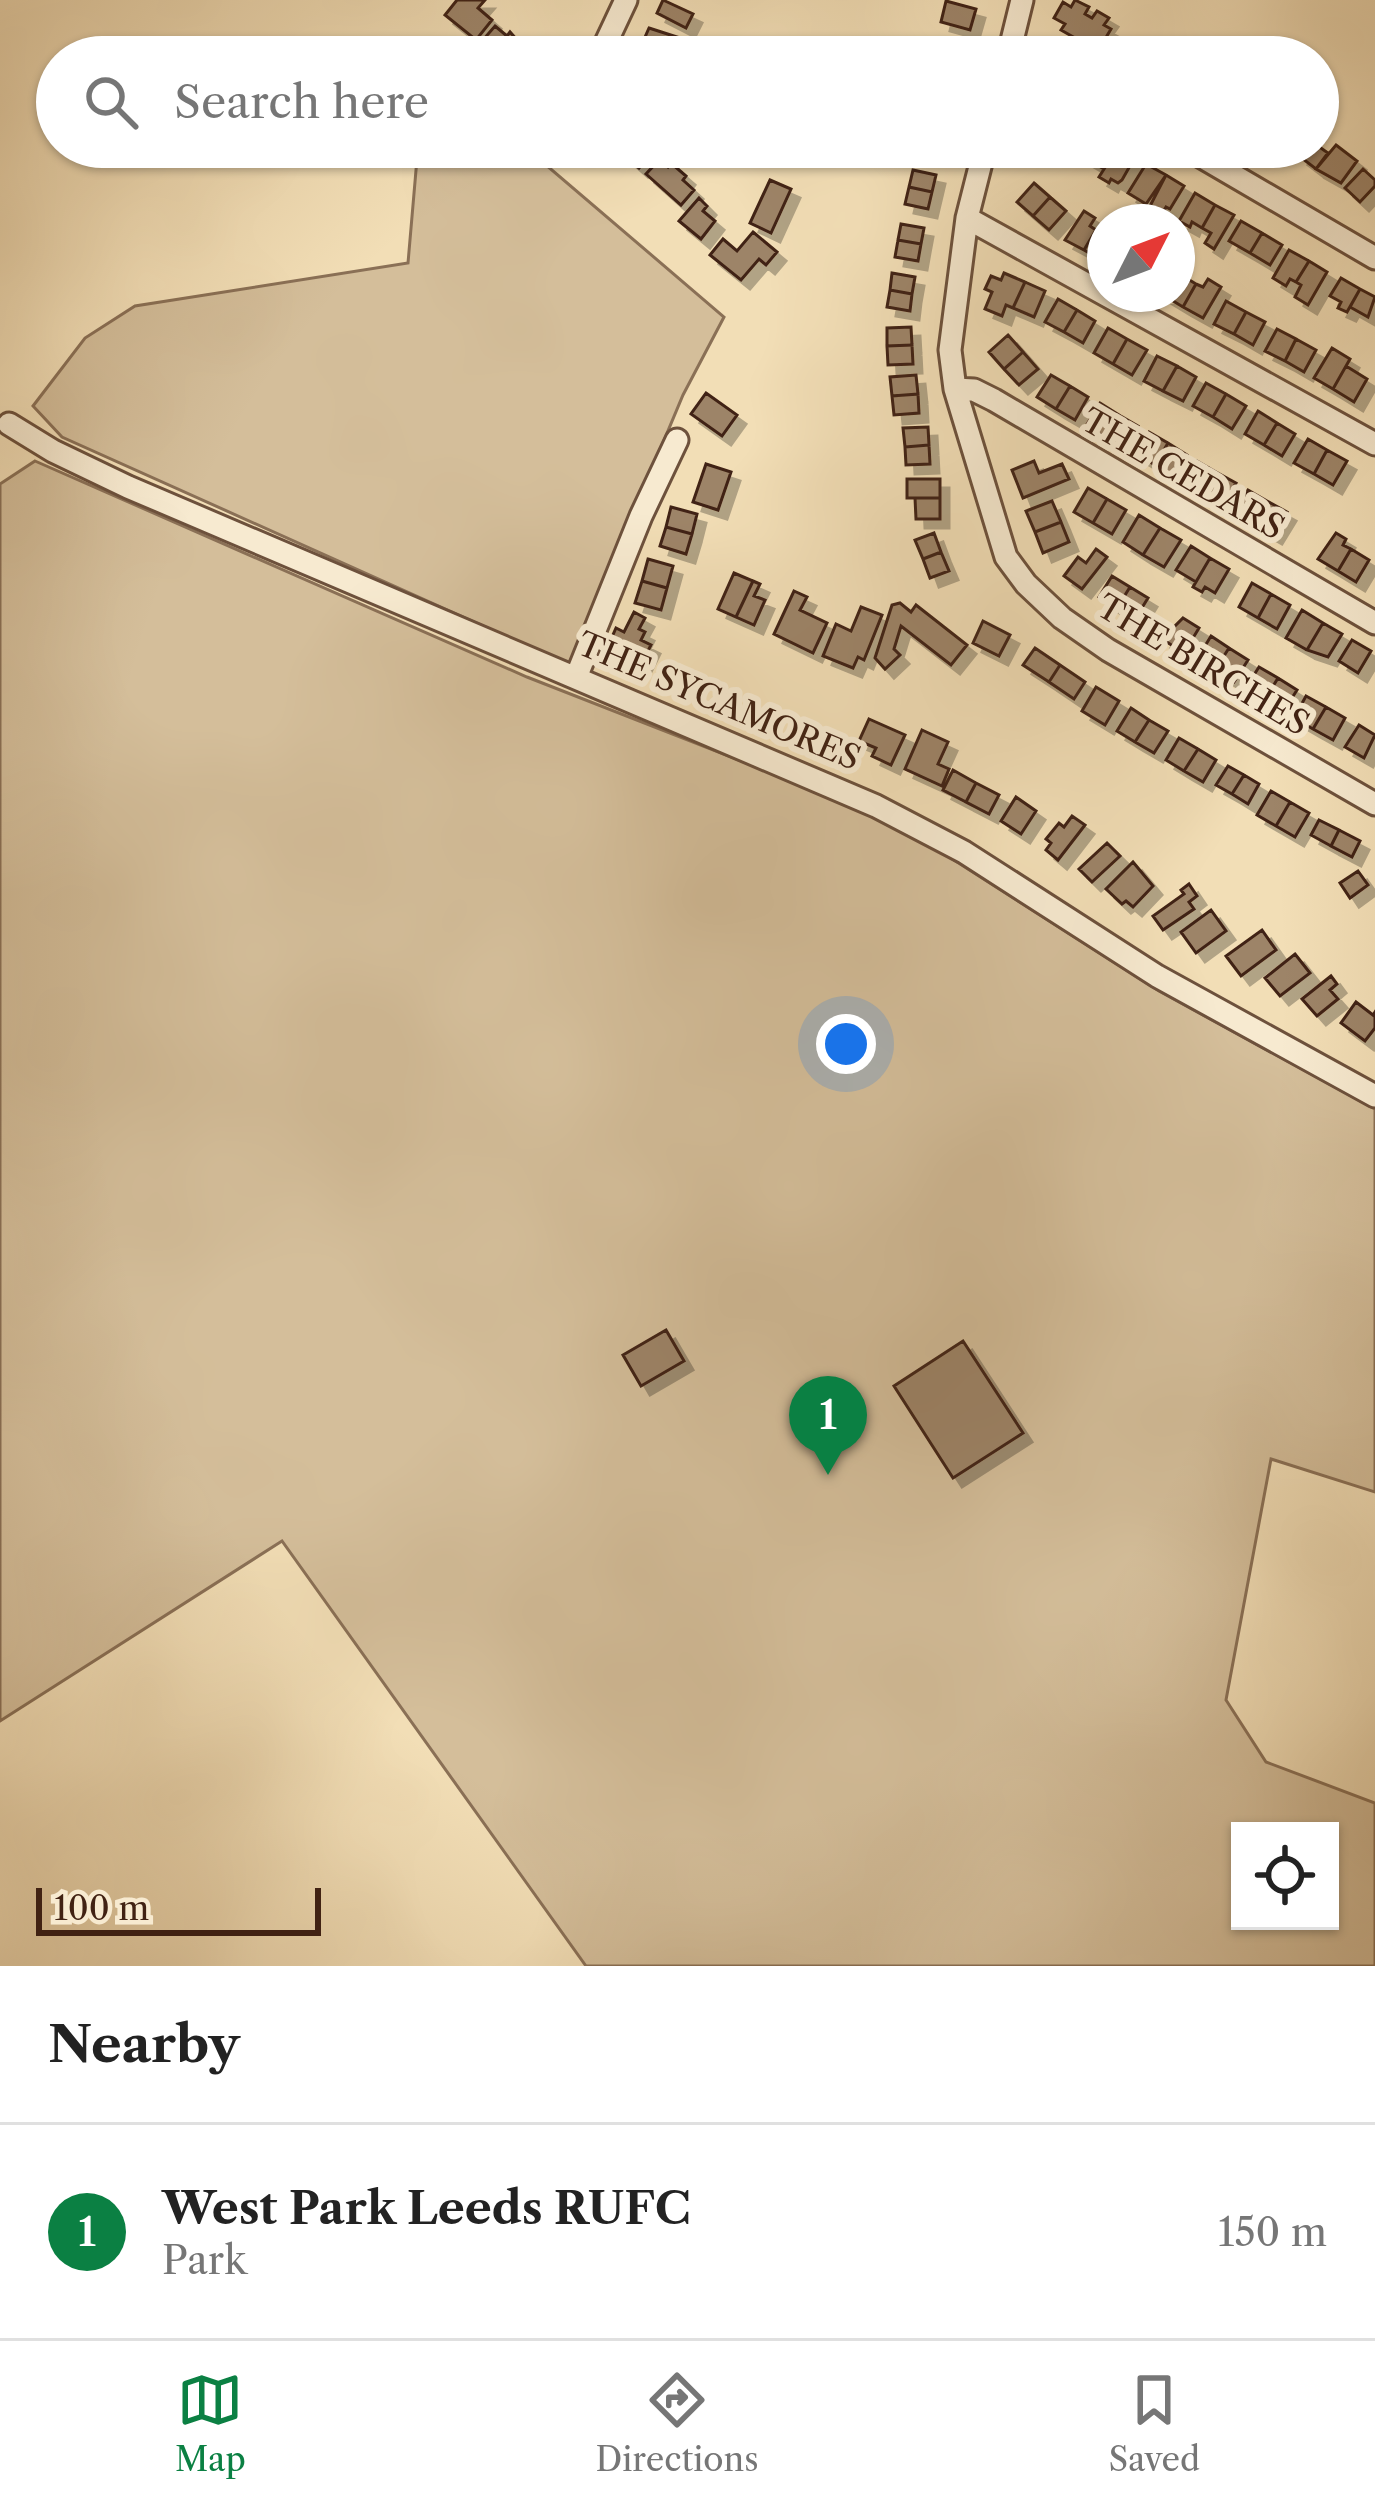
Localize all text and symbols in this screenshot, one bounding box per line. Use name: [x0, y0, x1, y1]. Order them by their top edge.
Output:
search box: [36, 36, 1339, 168]
icon: search: [78, 69, 144, 135]
text: Search here: [174, 74, 429, 130]
north arrow: [1087, 204, 1195, 312]
street label: THE CEDARS: [1075, 400, 1291, 548]
street label: THE BIRCHES: [1090, 586, 1316, 744]
street label: THE SYCAMORES: [572, 623, 866, 779]
your location: [816, 1014, 876, 1074]
pin: 1: [789, 1376, 867, 1475]
map controls: [1231, 1822, 1339, 1930]
button: locate: [1231, 1822, 1339, 1930]
scale bar: [36, 1882, 321, 1935]
text: 100 m: [54, 1888, 149, 1929]
text: Nearby: [48, 2013, 240, 2075]
text: West Park Leeds RUFC: [162, 2180, 691, 2236]
text: 1: [78, 2208, 96, 2256]
text: 150 m: [1218, 2208, 1327, 2256]
text: Park: [162, 2236, 247, 2284]
tab: Map: [175, 2367, 246, 2480]
tab: Directions: [596, 2367, 759, 2480]
tab: Saved: [1108, 2367, 1200, 2480]

